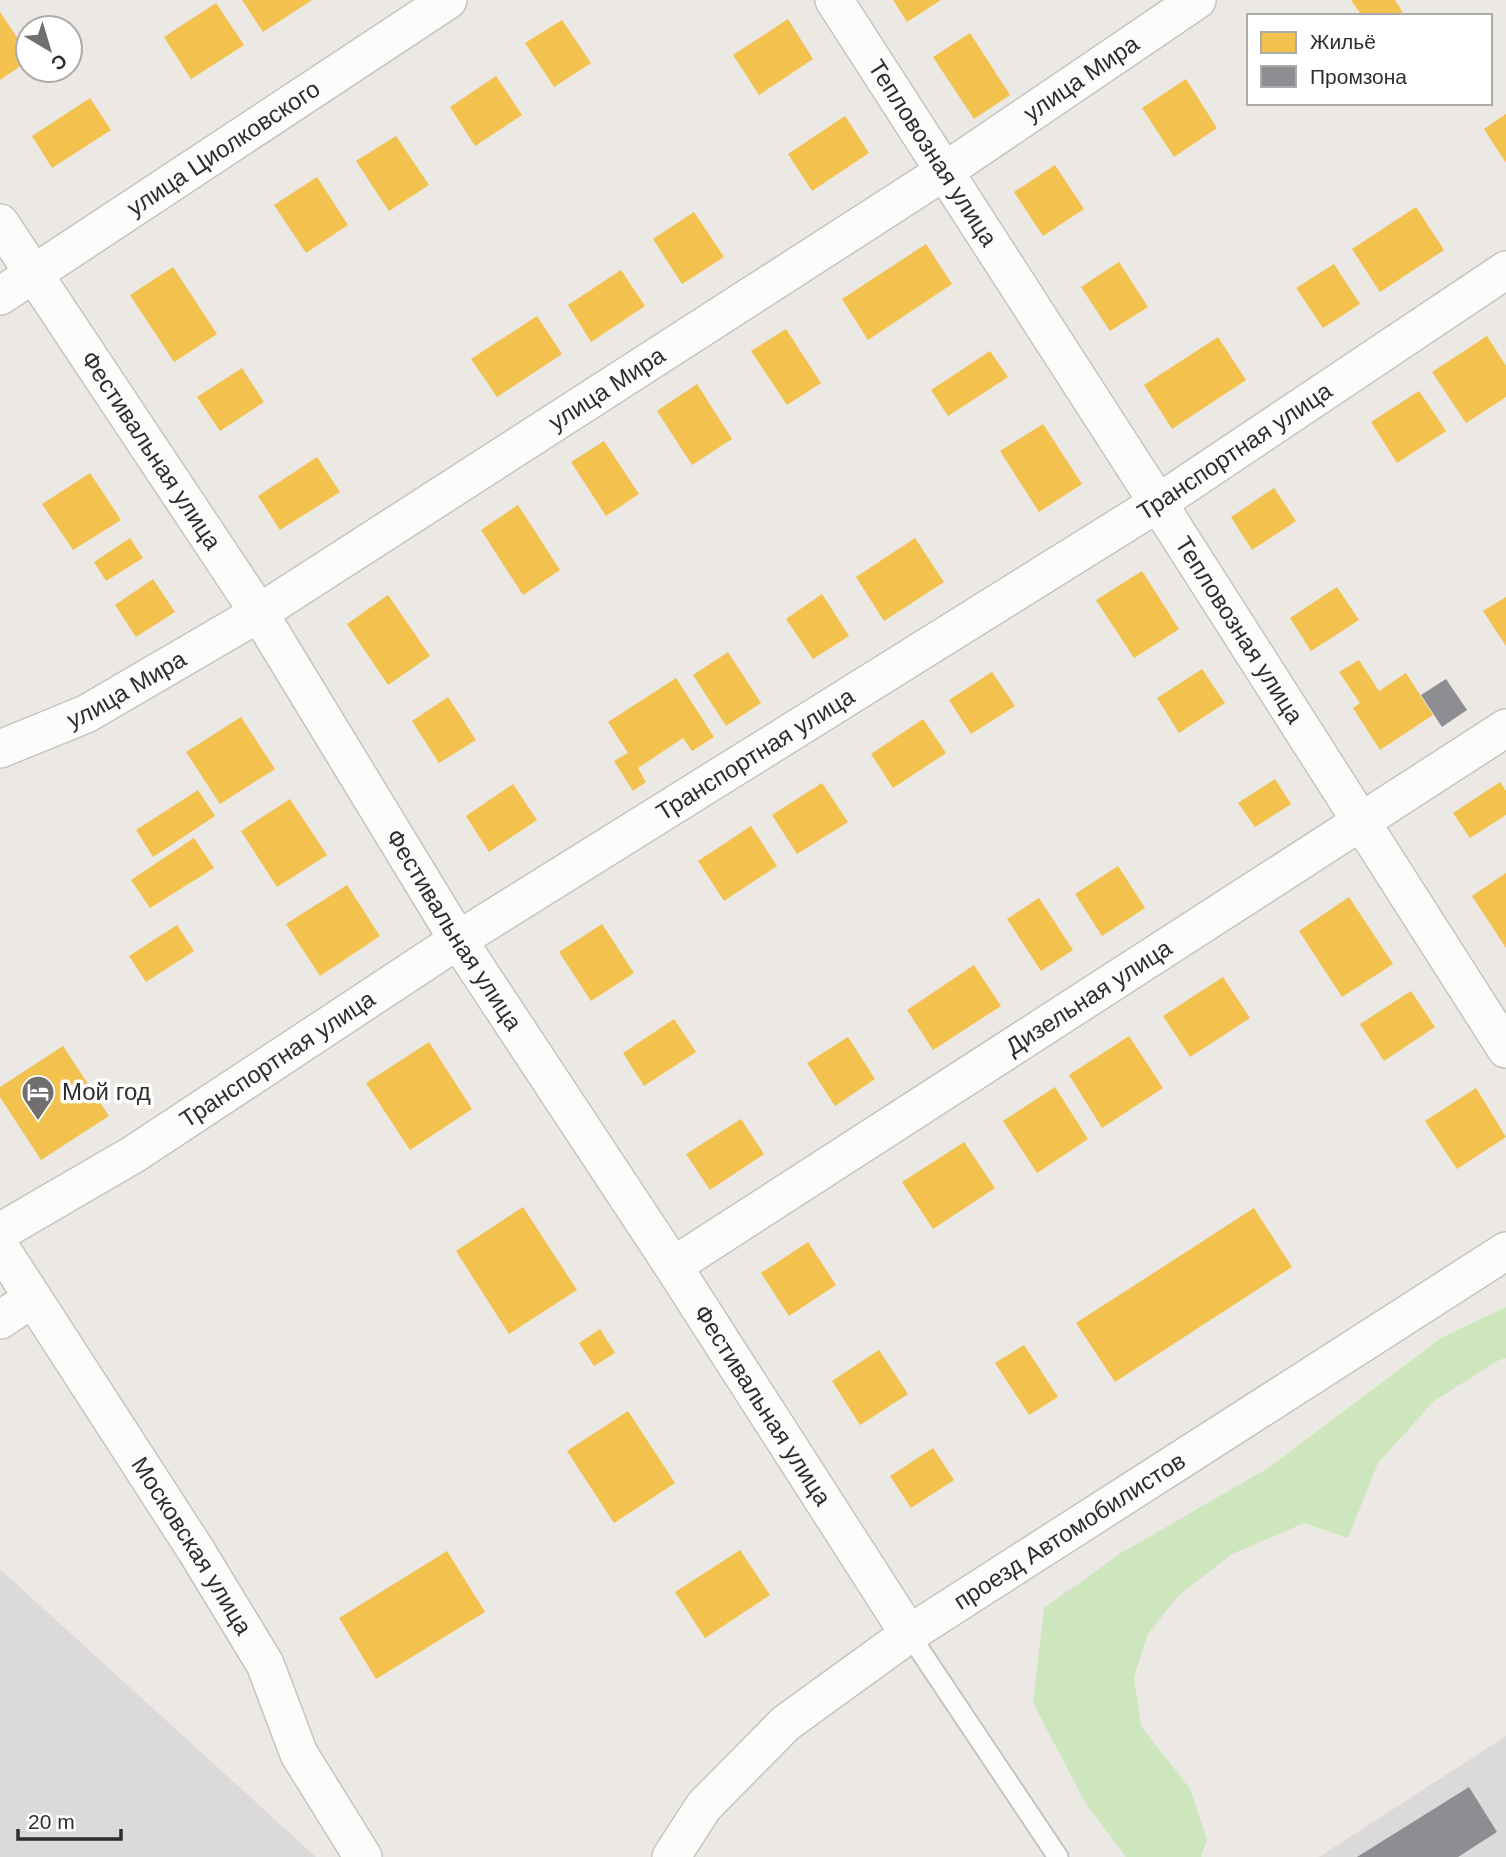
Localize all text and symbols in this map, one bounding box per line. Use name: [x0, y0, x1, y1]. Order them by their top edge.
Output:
north arrow: [14, 14, 84, 84]
legend: [1247, 14, 1492, 105]
street label: улица Мира: [1019, 29, 1144, 127]
text: Жильё: [1310, 30, 1376, 53]
text: С: [47, 50, 71, 75]
street label: Тепловозная улица: [863, 55, 1003, 251]
text: Промзона: [1310, 65, 1407, 88]
street label: улица Циолковского: [122, 75, 325, 221]
street label: улица Мира: [543, 341, 670, 436]
street label: Фестивальная улица: [76, 346, 227, 555]
street label: Транспортная улица: [1132, 376, 1337, 525]
street label: Тепловозная улица: [1170, 531, 1309, 729]
street label: улица Мира: [63, 644, 191, 733]
street label: Транспортная улица: [651, 682, 859, 826]
street label: Фестивальная улица: [381, 824, 528, 1036]
street label: Дизельная улица: [1001, 933, 1177, 1060]
street label: Транспортная улица: [175, 984, 380, 1133]
hotel icon: Мой год: [19, 1073, 57, 1122]
place label: Мой год: [62, 1078, 151, 1105]
street label: Фестивальная улица: [689, 1300, 837, 1511]
street label: проезд Автомобилистов: [949, 1446, 1190, 1615]
street label: Московская улица: [126, 1452, 258, 1640]
scale bar: [18, 1798, 121, 1842]
text: 20 m: [28, 1810, 75, 1833]

